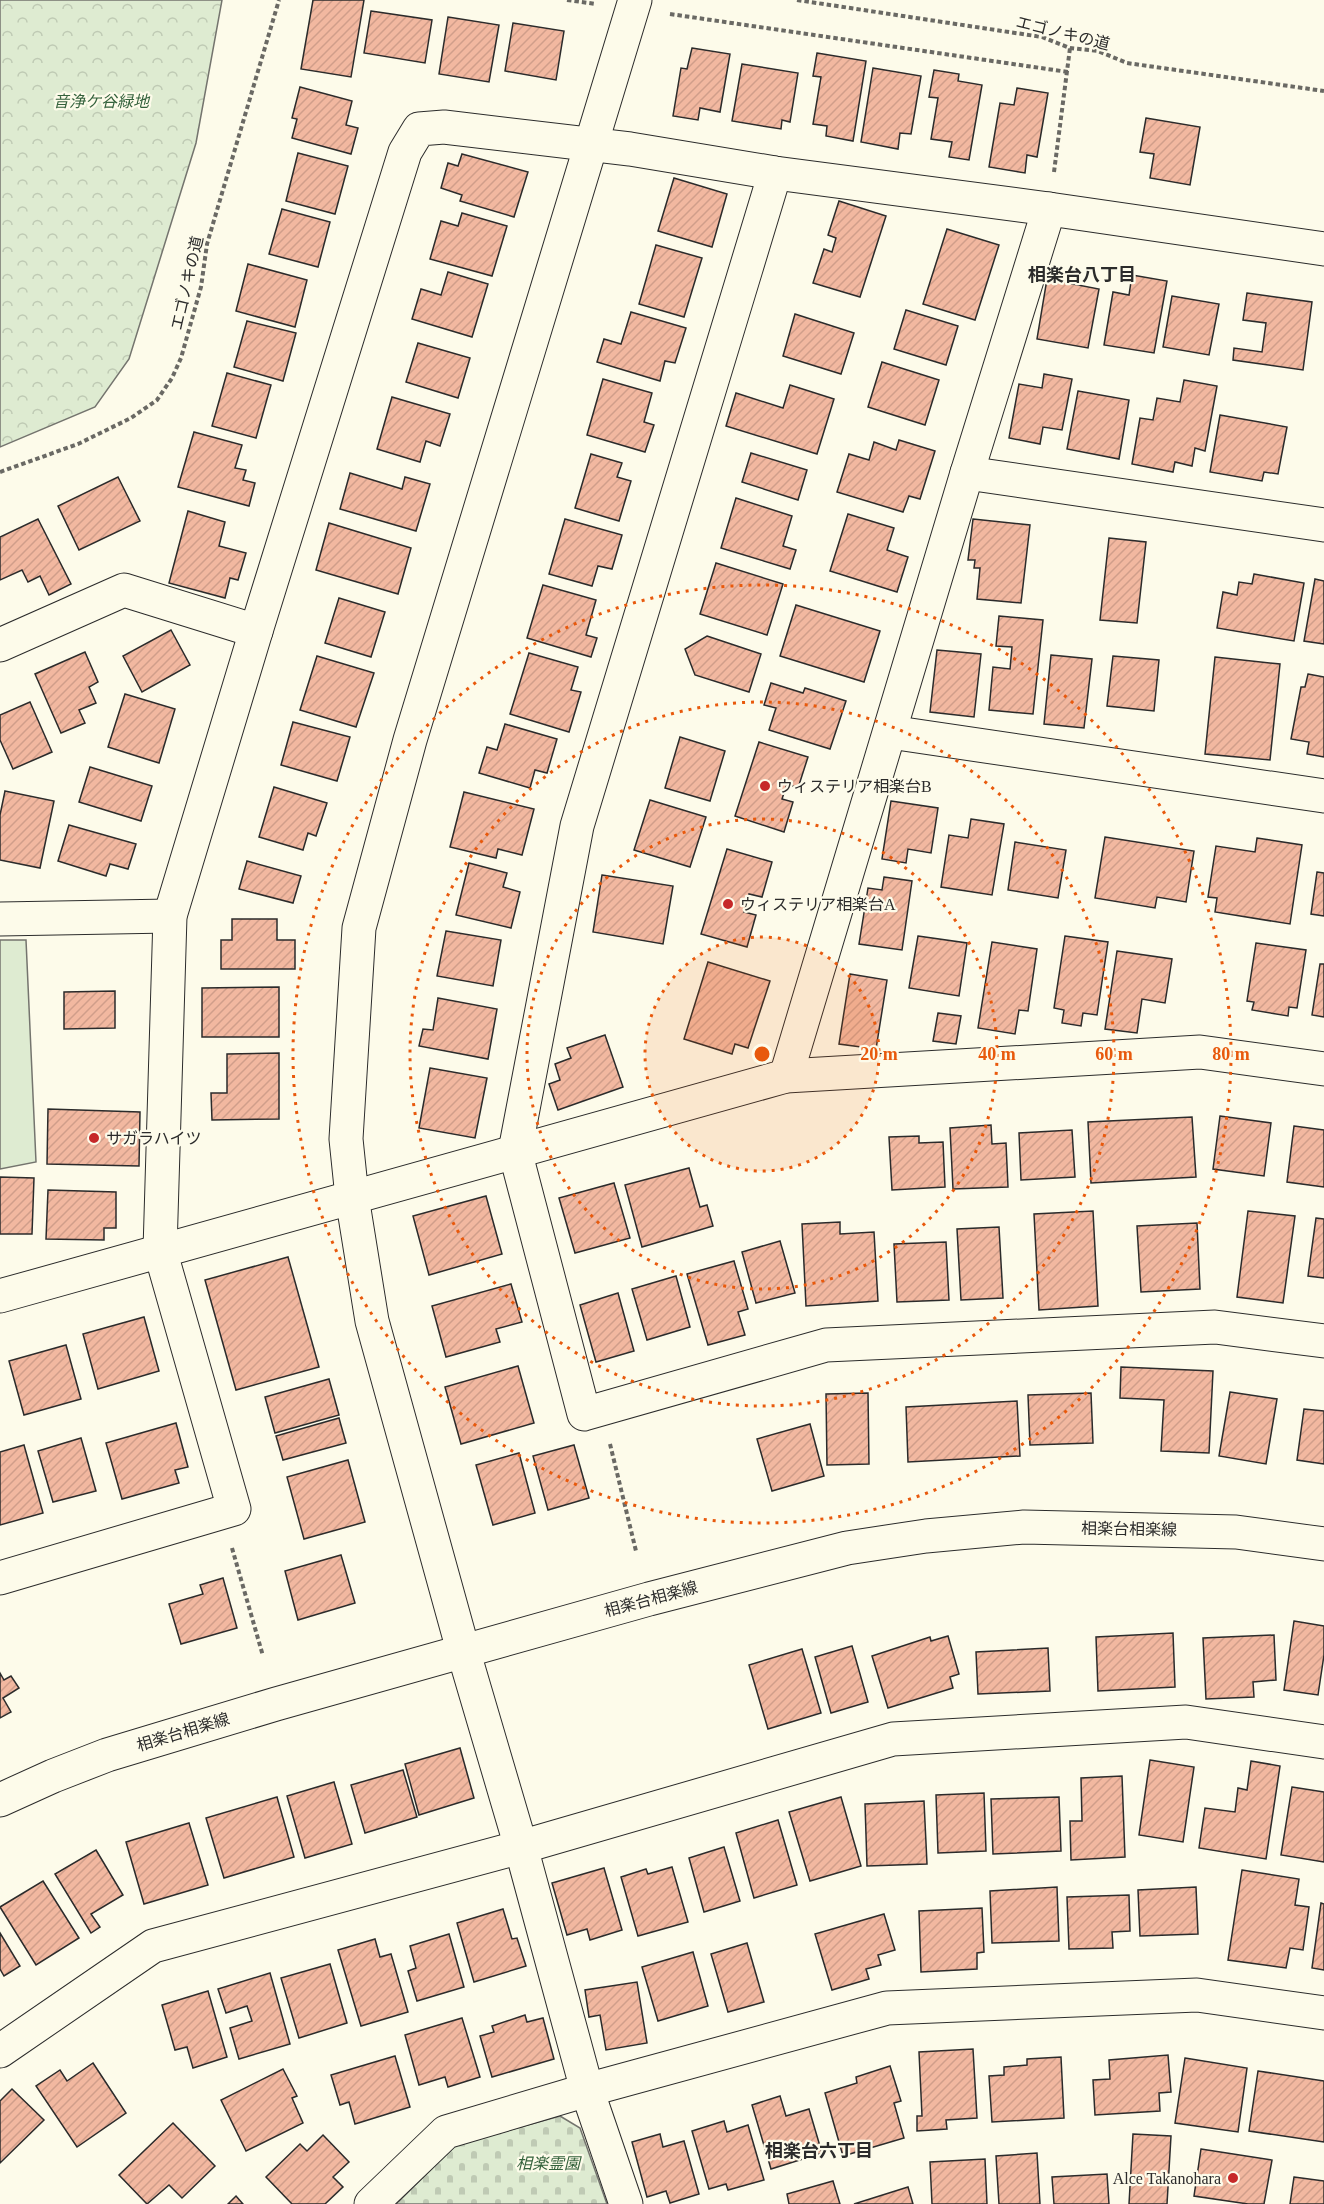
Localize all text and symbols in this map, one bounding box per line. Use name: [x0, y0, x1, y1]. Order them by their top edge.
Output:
street label: エゴノキの道: [1014, 13, 1112, 53]
park label: 音浄ケ谷緑地: [53, 93, 151, 110]
street label: エゴノキの道: [168, 234, 206, 332]
district label: 相楽台八丁目: [1028, 265, 1136, 285]
place label: ウィステリア相楽台B: [777, 778, 932, 795]
marker: ウィステリア相楽台B: [758, 779, 772, 793]
place label: ウィステリア相楽台A: [740, 896, 896, 913]
marker: ウィステリア相楽台A: [721, 897, 735, 911]
centre of rings: [752, 1044, 772, 1064]
text: 20 m: [860, 1044, 898, 1064]
text: 40 m: [978, 1044, 1016, 1064]
text: 60 m: [1095, 1044, 1133, 1064]
text: 80 m: [1212, 1044, 1250, 1064]
place label: サガラハイツ: [106, 1130, 202, 1147]
marker: サガラハイツ: [87, 1131, 101, 1145]
street label: 相楽台相楽線: [1081, 1520, 1177, 1538]
street label: 相楽台相楽線: [602, 1578, 700, 1620]
street label: 相楽台相楽線: [135, 1710, 231, 1754]
district label: 相楽台六丁目: [765, 2141, 873, 2161]
park label: 相楽霊園: [516, 2155, 582, 2172]
place label: Alce Takanohara: [1113, 2170, 1221, 2187]
marker: Alce Takanohara: [1226, 2171, 1240, 2185]

